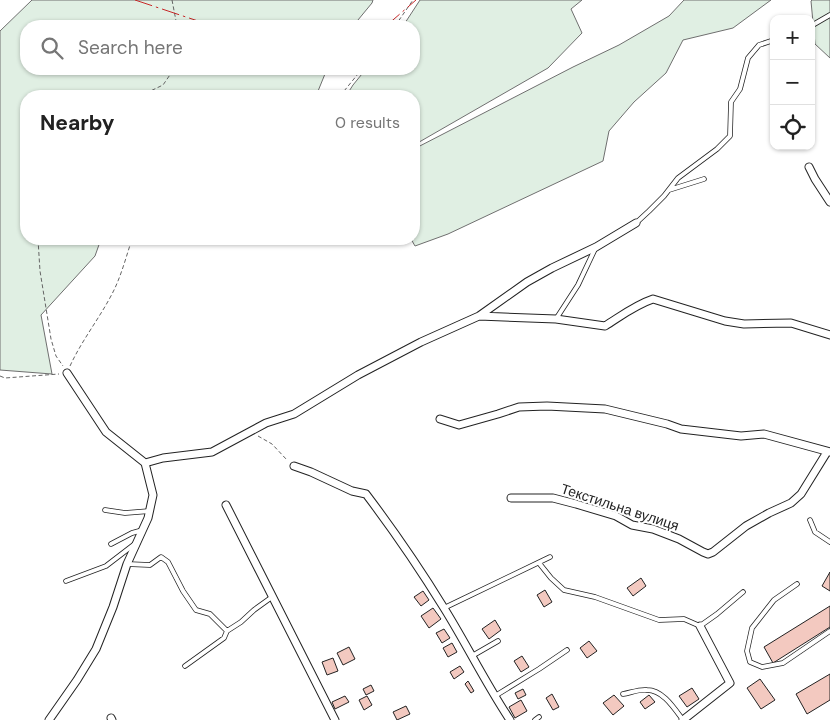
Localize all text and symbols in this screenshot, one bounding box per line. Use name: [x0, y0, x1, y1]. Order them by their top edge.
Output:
map controls: [770, 15, 815, 150]
button: +: [770, 15, 815, 60]
search box: [20, 20, 420, 75]
icon: search: [38, 34, 66, 62]
text: Search here: [78, 35, 183, 60]
button: −: [770, 60, 815, 105]
button: locate: [770, 105, 815, 150]
text: Nearby: [40, 109, 114, 137]
text: 0 results: [335, 112, 400, 133]
street label: Текстильна вулиця: [559, 479, 681, 535]

